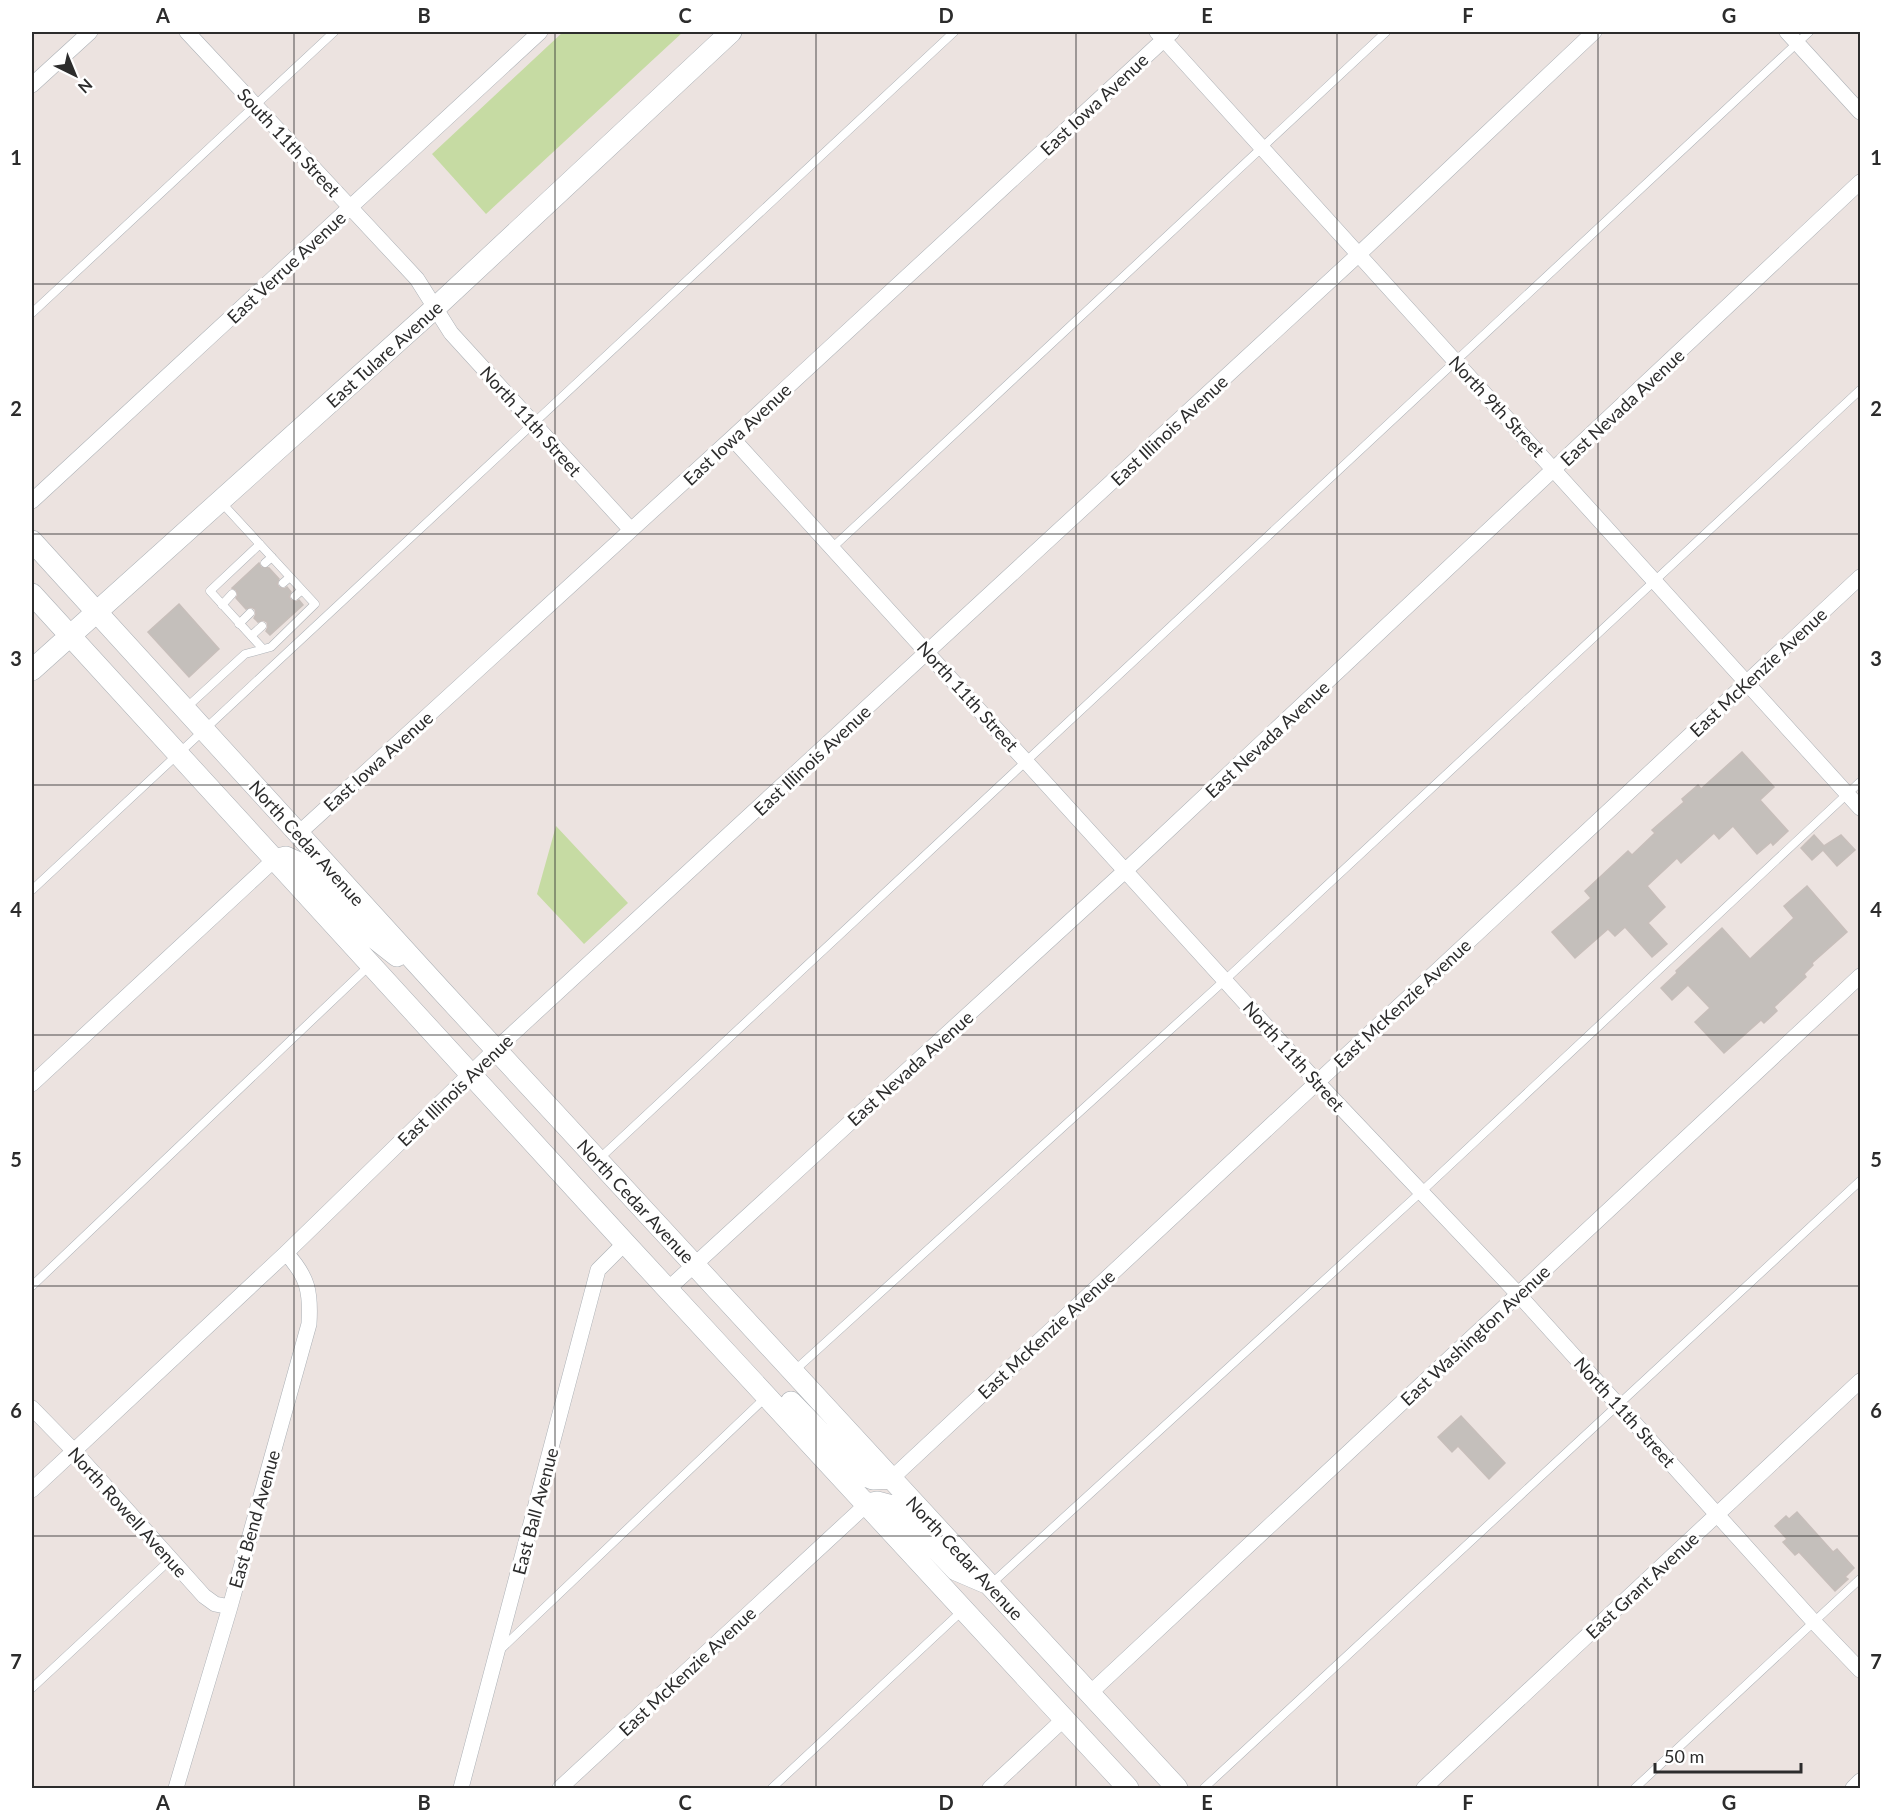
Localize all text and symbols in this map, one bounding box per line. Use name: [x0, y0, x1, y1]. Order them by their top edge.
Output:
text: A: [155, 3, 170, 27]
text: B: [417, 3, 431, 27]
text: C: [678, 3, 692, 27]
text: D: [938, 3, 954, 27]
text: E: [1201, 3, 1213, 27]
text: F: [1462, 3, 1474, 27]
text: G: [1722, 3, 1736, 27]
north arrow: [45, 45, 105, 105]
street label: East Iowa Avenue: [1035, 48, 1153, 160]
text: N: [75, 75, 97, 97]
street label: South 11th Street: [233, 83, 345, 201]
text: 1: [10, 145, 22, 169]
text: 1: [1870, 145, 1882, 169]
street label: East Verrue Avenue: [222, 206, 350, 328]
street label: East Tulare Avenue: [321, 296, 447, 412]
street label: East Nevada Avenue: [1555, 344, 1689, 470]
street label: North 9th Street: [1445, 351, 1550, 462]
street label: North 11th Street: [476, 361, 587, 481]
street label: East Illinois Avenue: [1106, 370, 1232, 490]
street label: East Iowa Avenue: [678, 378, 796, 490]
text: 2: [10, 396, 22, 420]
text: 2: [1870, 396, 1882, 420]
street label: East McKenzie Avenue: [1685, 603, 1831, 741]
street label: North 11th Street: [913, 636, 1024, 756]
text: 3: [10, 646, 22, 670]
text: 3: [1870, 646, 1882, 670]
street label: East Nevada Avenue: [1200, 676, 1334, 802]
street label: East Illinois Avenue: [749, 700, 875, 820]
street label: East Iowa Avenue: [319, 706, 437, 816]
street label: North Cedar Avenue: [245, 776, 369, 910]
text: 4: [10, 897, 22, 921]
text: 4: [1870, 897, 1882, 921]
street label: East McKenzie Avenue: [1329, 934, 1475, 1072]
street label: North 11th Street: [1239, 996, 1350, 1116]
street label: East Nevada Avenue: [843, 1006, 977, 1130]
street label: East Illinois Avenue: [393, 1029, 517, 1151]
street label: North Cedar Avenue: [573, 1134, 699, 1268]
text: 5: [10, 1147, 22, 1171]
text: 5: [1870, 1147, 1882, 1171]
street label: East Washington Avenue: [1396, 1260, 1554, 1410]
street label: East McKenzie Avenue: [973, 1265, 1119, 1403]
street label: North 11th Street: [1570, 1352, 1681, 1472]
text: 6: [10, 1398, 22, 1422]
text: 6: [1870, 1398, 1882, 1422]
street label: North Rowell Avenue: [64, 1442, 192, 1582]
street label: East Ball Avenue: [507, 1445, 563, 1577]
street label: East Bend Avenue: [224, 1447, 284, 1591]
street label: North Cedar Avenue: [902, 1491, 1028, 1625]
street label: East Grant Avenue: [1581, 1527, 1703, 1643]
street label: East McKenzie Avenue: [614, 1602, 760, 1740]
text: 7: [10, 1649, 22, 1673]
text: 7: [1870, 1649, 1882, 1673]
scale bar: [1655, 1736, 1800, 1774]
text: 50 m: [1664, 1745, 1704, 1767]
text: A: [155, 1790, 170, 1814]
text: B: [417, 1790, 431, 1814]
text: C: [678, 1790, 692, 1814]
text: D: [938, 1790, 954, 1814]
text: E: [1201, 1790, 1213, 1814]
text: F: [1462, 1790, 1474, 1814]
text: G: [1722, 1790, 1736, 1814]

